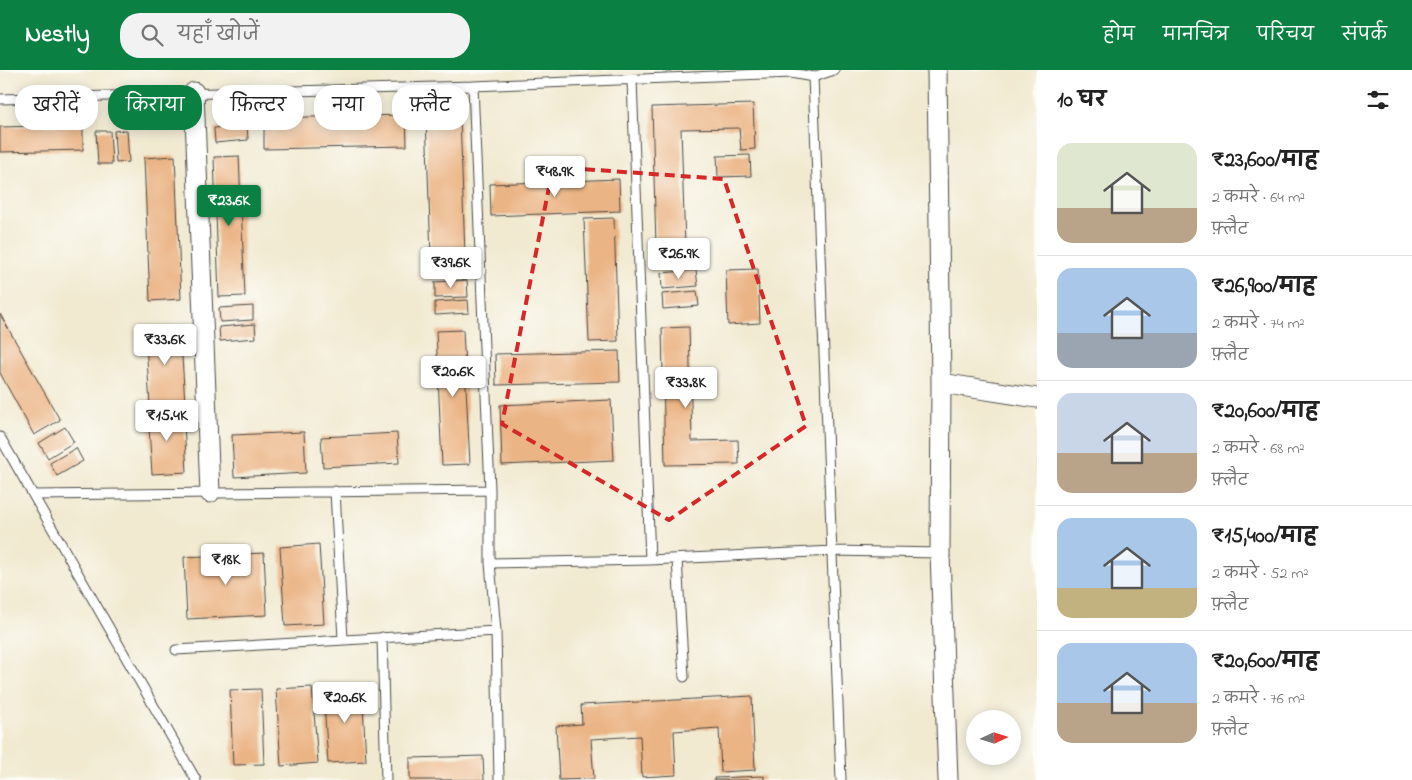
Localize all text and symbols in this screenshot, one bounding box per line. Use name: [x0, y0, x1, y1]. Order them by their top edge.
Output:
search box: [120, 13, 470, 58]
text: Nestly: [25, 18, 90, 53]
icon: search: [138, 21, 166, 49]
text: यहाँ खोजें: [178, 22, 259, 49]
text: होम: [1103, 23, 1135, 49]
text: मानचित्र: [1163, 23, 1229, 49]
text: परिचय: [1257, 23, 1314, 49]
text: संपर्क: [1342, 23, 1387, 49]
chip: खरीदें: [15, 85, 98, 130]
chip: किराया: [108, 85, 202, 130]
chip: फ़िल्टर: [212, 85, 304, 130]
chip: नया: [314, 85, 382, 130]
chip: फ़्लैट: [392, 85, 469, 130]
text: 10 घर: [1057, 86, 1106, 116]
icon: filters: [1364, 86, 1392, 114]
text: ₹23,600/माह: [1212, 146, 1318, 176]
pin: ₹48.9K: [514, 156, 596, 198]
text: ₹48.9K: [536, 160, 574, 184]
icon: home: [1097, 163, 1157, 223]
pin: ₹23.6K: [188, 184, 270, 227]
text: 2 कमरे · 64 m²: [1212, 186, 1305, 210]
text: ₹23.6K: [208, 189, 250, 213]
text: फ़्लैट: [1212, 218, 1248, 242]
pin: ₹26.9K: [638, 238, 720, 280]
text: ₹26.9K: [659, 242, 699, 266]
pin: ₹39.6K: [410, 246, 492, 289]
text: ₹39.6K: [431, 251, 471, 275]
text: ₹26,900/माह: [1212, 272, 1316, 302]
icon: home: [1097, 288, 1157, 348]
text: 2 कमरे · 74 m²: [1212, 312, 1305, 336]
pin: ₹33.6K: [124, 324, 206, 366]
text: ₹33.6K: [145, 328, 185, 352]
text: फ़्लैट: [1212, 344, 1248, 368]
pin: ₹20.6K: [412, 356, 494, 398]
text: ₹20.6K: [432, 360, 474, 384]
pin: ₹33.8K: [645, 366, 727, 409]
text: ₹33.8K: [666, 371, 706, 395]
text: ₹20,600/माह: [1212, 397, 1319, 427]
pin: ₹15.4K: [126, 400, 208, 442]
text: ₹15.4K: [146, 404, 188, 428]
icon: home: [1097, 413, 1157, 473]
text: 2 कमरे · 68 m²: [1212, 437, 1304, 461]
text: फ़्लैट: [1212, 469, 1248, 493]
text: ₹15,400/माह: [1212, 522, 1317, 552]
icon: home: [1097, 538, 1157, 598]
pin: ₹18K: [196, 544, 256, 586]
text: ₹18K: [212, 548, 240, 572]
text: 2 कमरे · 52 m²: [1212, 562, 1309, 586]
text: फ़्लैट: [1212, 594, 1248, 618]
text: ₹20,600/माह: [1212, 647, 1319, 677]
icon: home: [1097, 663, 1157, 723]
pin: ₹20.6K: [304, 682, 386, 724]
text: ₹20.6K: [324, 686, 366, 710]
text: 2 कमरे · 76 m²: [1212, 687, 1305, 711]
north arrow: [966, 710, 1021, 765]
map controls: [966, 710, 1021, 765]
text: फ़्लैट: [1212, 719, 1248, 743]

